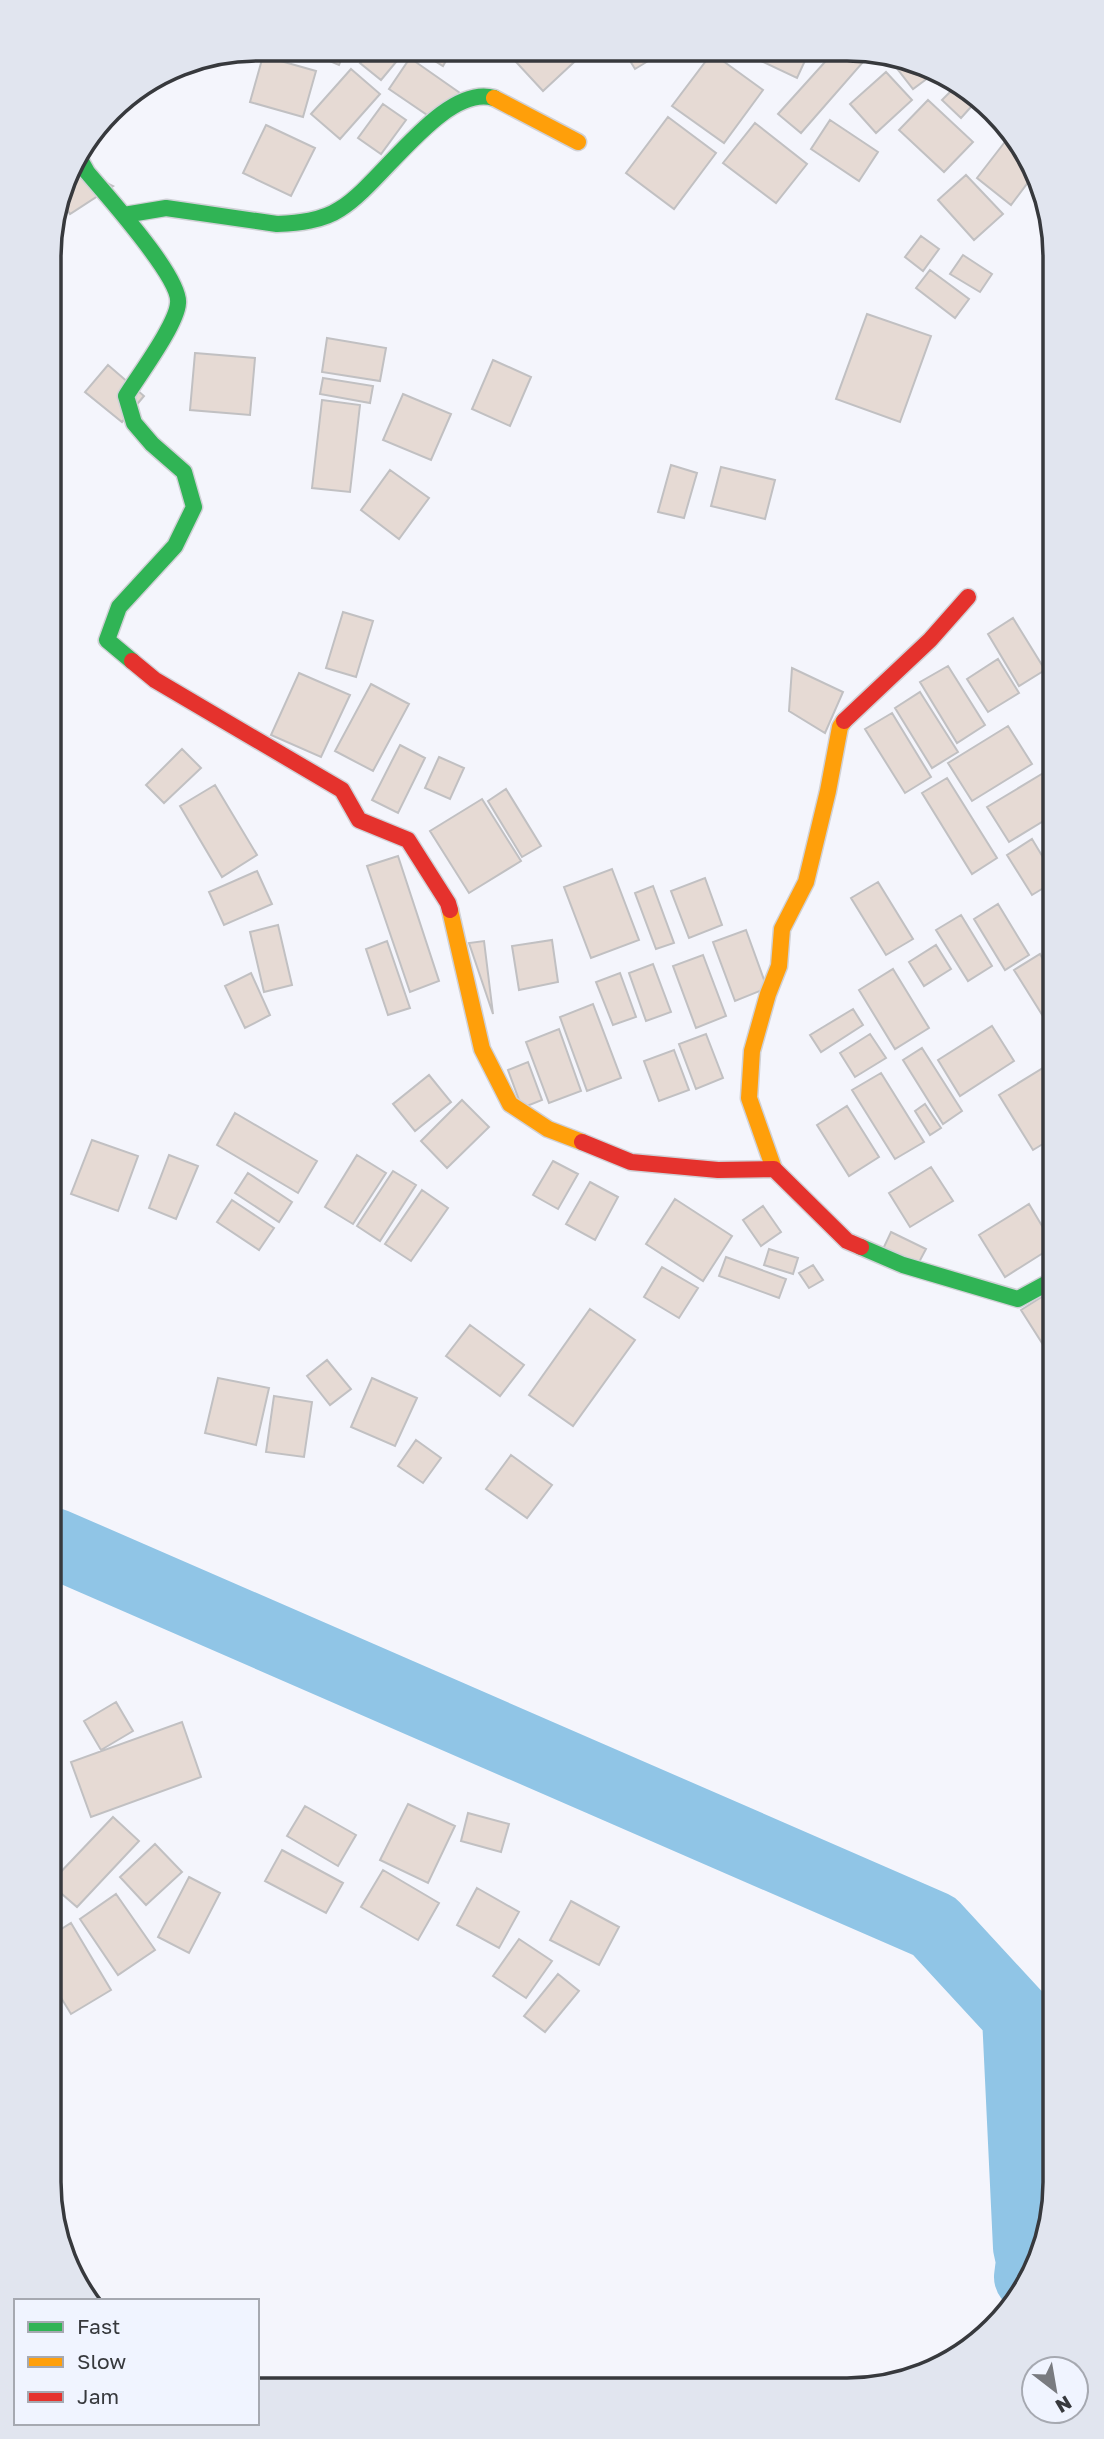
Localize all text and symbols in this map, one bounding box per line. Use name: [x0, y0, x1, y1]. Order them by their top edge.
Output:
legend: [14, 2299, 259, 2425]
text: Fast: [77, 2313, 120, 2339]
text: Slow: [77, 2348, 126, 2374]
north arrow: [1020, 2355, 1090, 2425]
text: Jam: [77, 2383, 119, 2409]
text: N: [1052, 2391, 1076, 2419]

